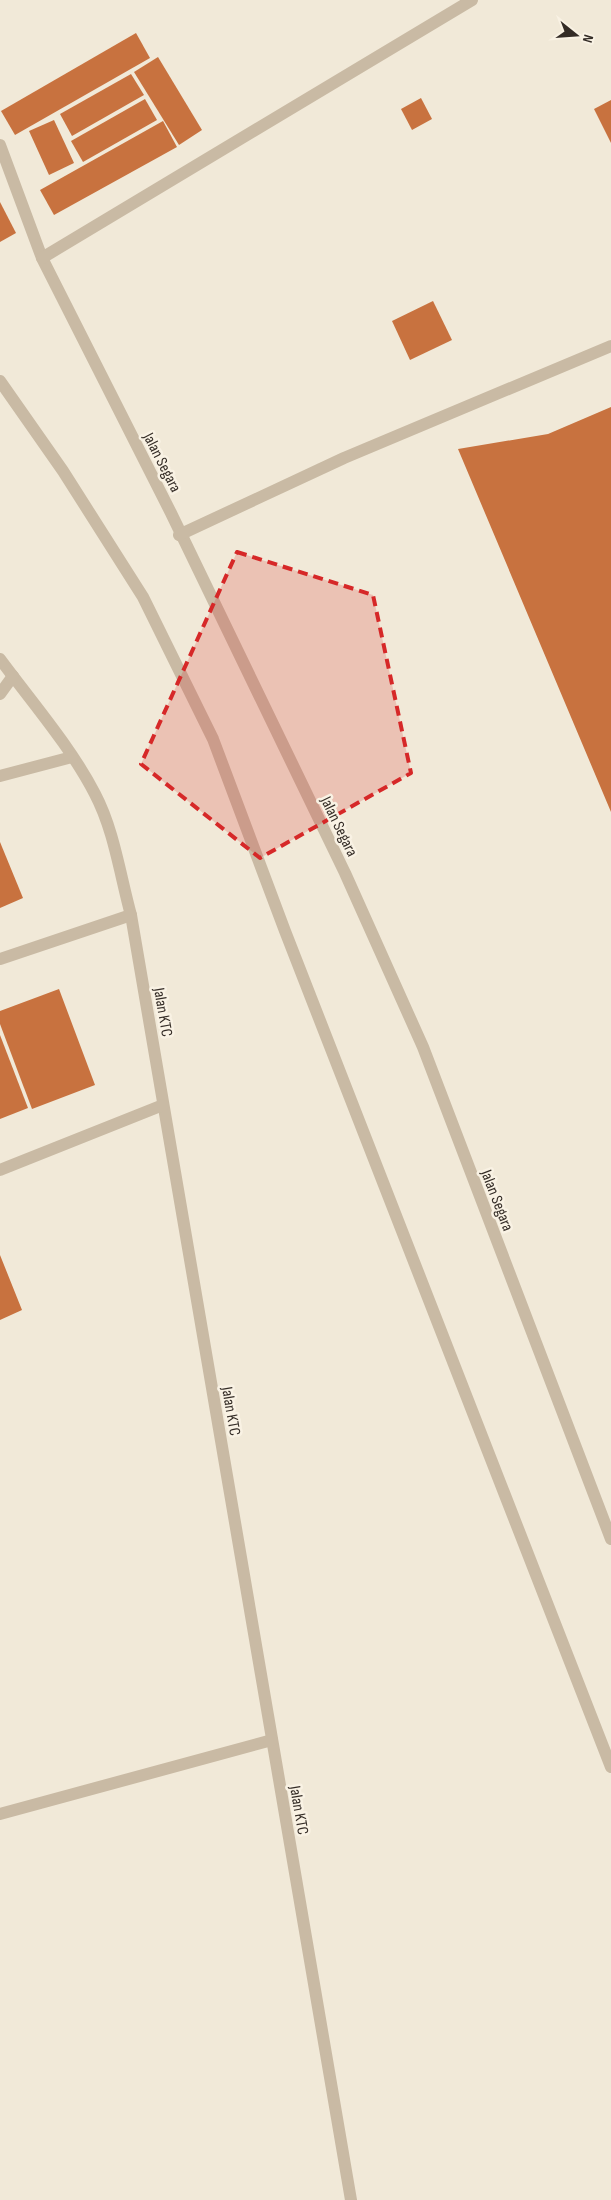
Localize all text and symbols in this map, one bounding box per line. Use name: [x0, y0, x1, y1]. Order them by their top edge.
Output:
north arrow: [551, 10, 601, 60]
text: N: [579, 33, 597, 45]
street label: Jalan Segara: [138, 429, 185, 496]
street label: Jalan Segara: [316, 793, 361, 860]
street label: Jalan KTC: [149, 985, 176, 1038]
street label: Jalan Segara: [476, 1166, 517, 1234]
street label: Jalan KTC: [217, 1384, 244, 1437]
street label: Jalan KTC: [285, 1783, 312, 1836]

